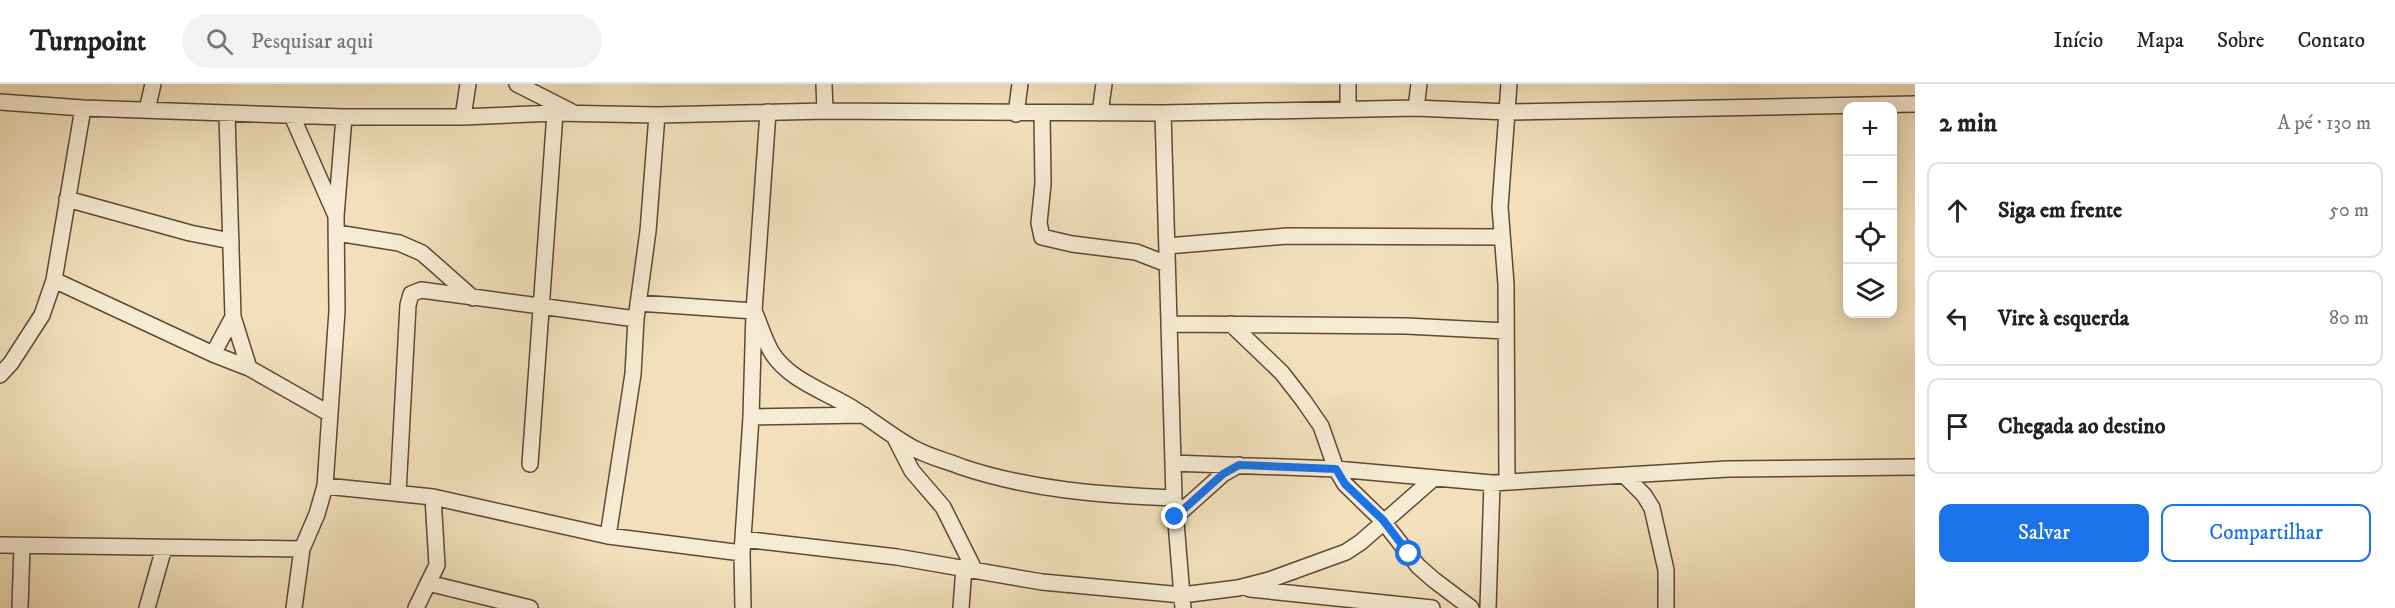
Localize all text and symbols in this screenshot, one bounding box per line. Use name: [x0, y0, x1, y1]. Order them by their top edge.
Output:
search box: [182, 14, 602, 68]
text: Turnpoint: [30, 24, 146, 59]
icon: search: [203, 25, 236, 58]
text: Pesquisar aqui: [251, 28, 373, 55]
text: Início: [2054, 28, 2103, 54]
text: Mapa: [2136, 28, 2184, 54]
text: Sobre: [2217, 28, 2264, 54]
text: Contato: [2297, 28, 2365, 54]
map controls: [1843, 102, 1897, 318]
button: +: [1843, 102, 1897, 156]
text: 2 min: [1939, 107, 1997, 140]
text: A pé · 130 m: [2277, 111, 2371, 136]
button: −: [1843, 156, 1897, 210]
icon: ahead: [1941, 194, 1974, 227]
text: Siga em frente: [1998, 197, 2122, 224]
text: 50 m: [2329, 198, 2369, 223]
button: locate: [1843, 210, 1897, 264]
button: layers: [1843, 264, 1897, 318]
icon: left: [1941, 302, 1974, 335]
text: Vire à esquerda: [1998, 305, 2129, 332]
text: 80 m: [2329, 306, 2369, 331]
icon: arrive: [1941, 410, 1974, 443]
text: Chegada ao destino: [1998, 413, 2165, 440]
route end: [1161, 503, 1187, 529]
button: Salvar: [1939, 504, 2149, 562]
button: Compartilhar: [2161, 504, 2371, 562]
route start: [1395, 540, 1421, 566]

